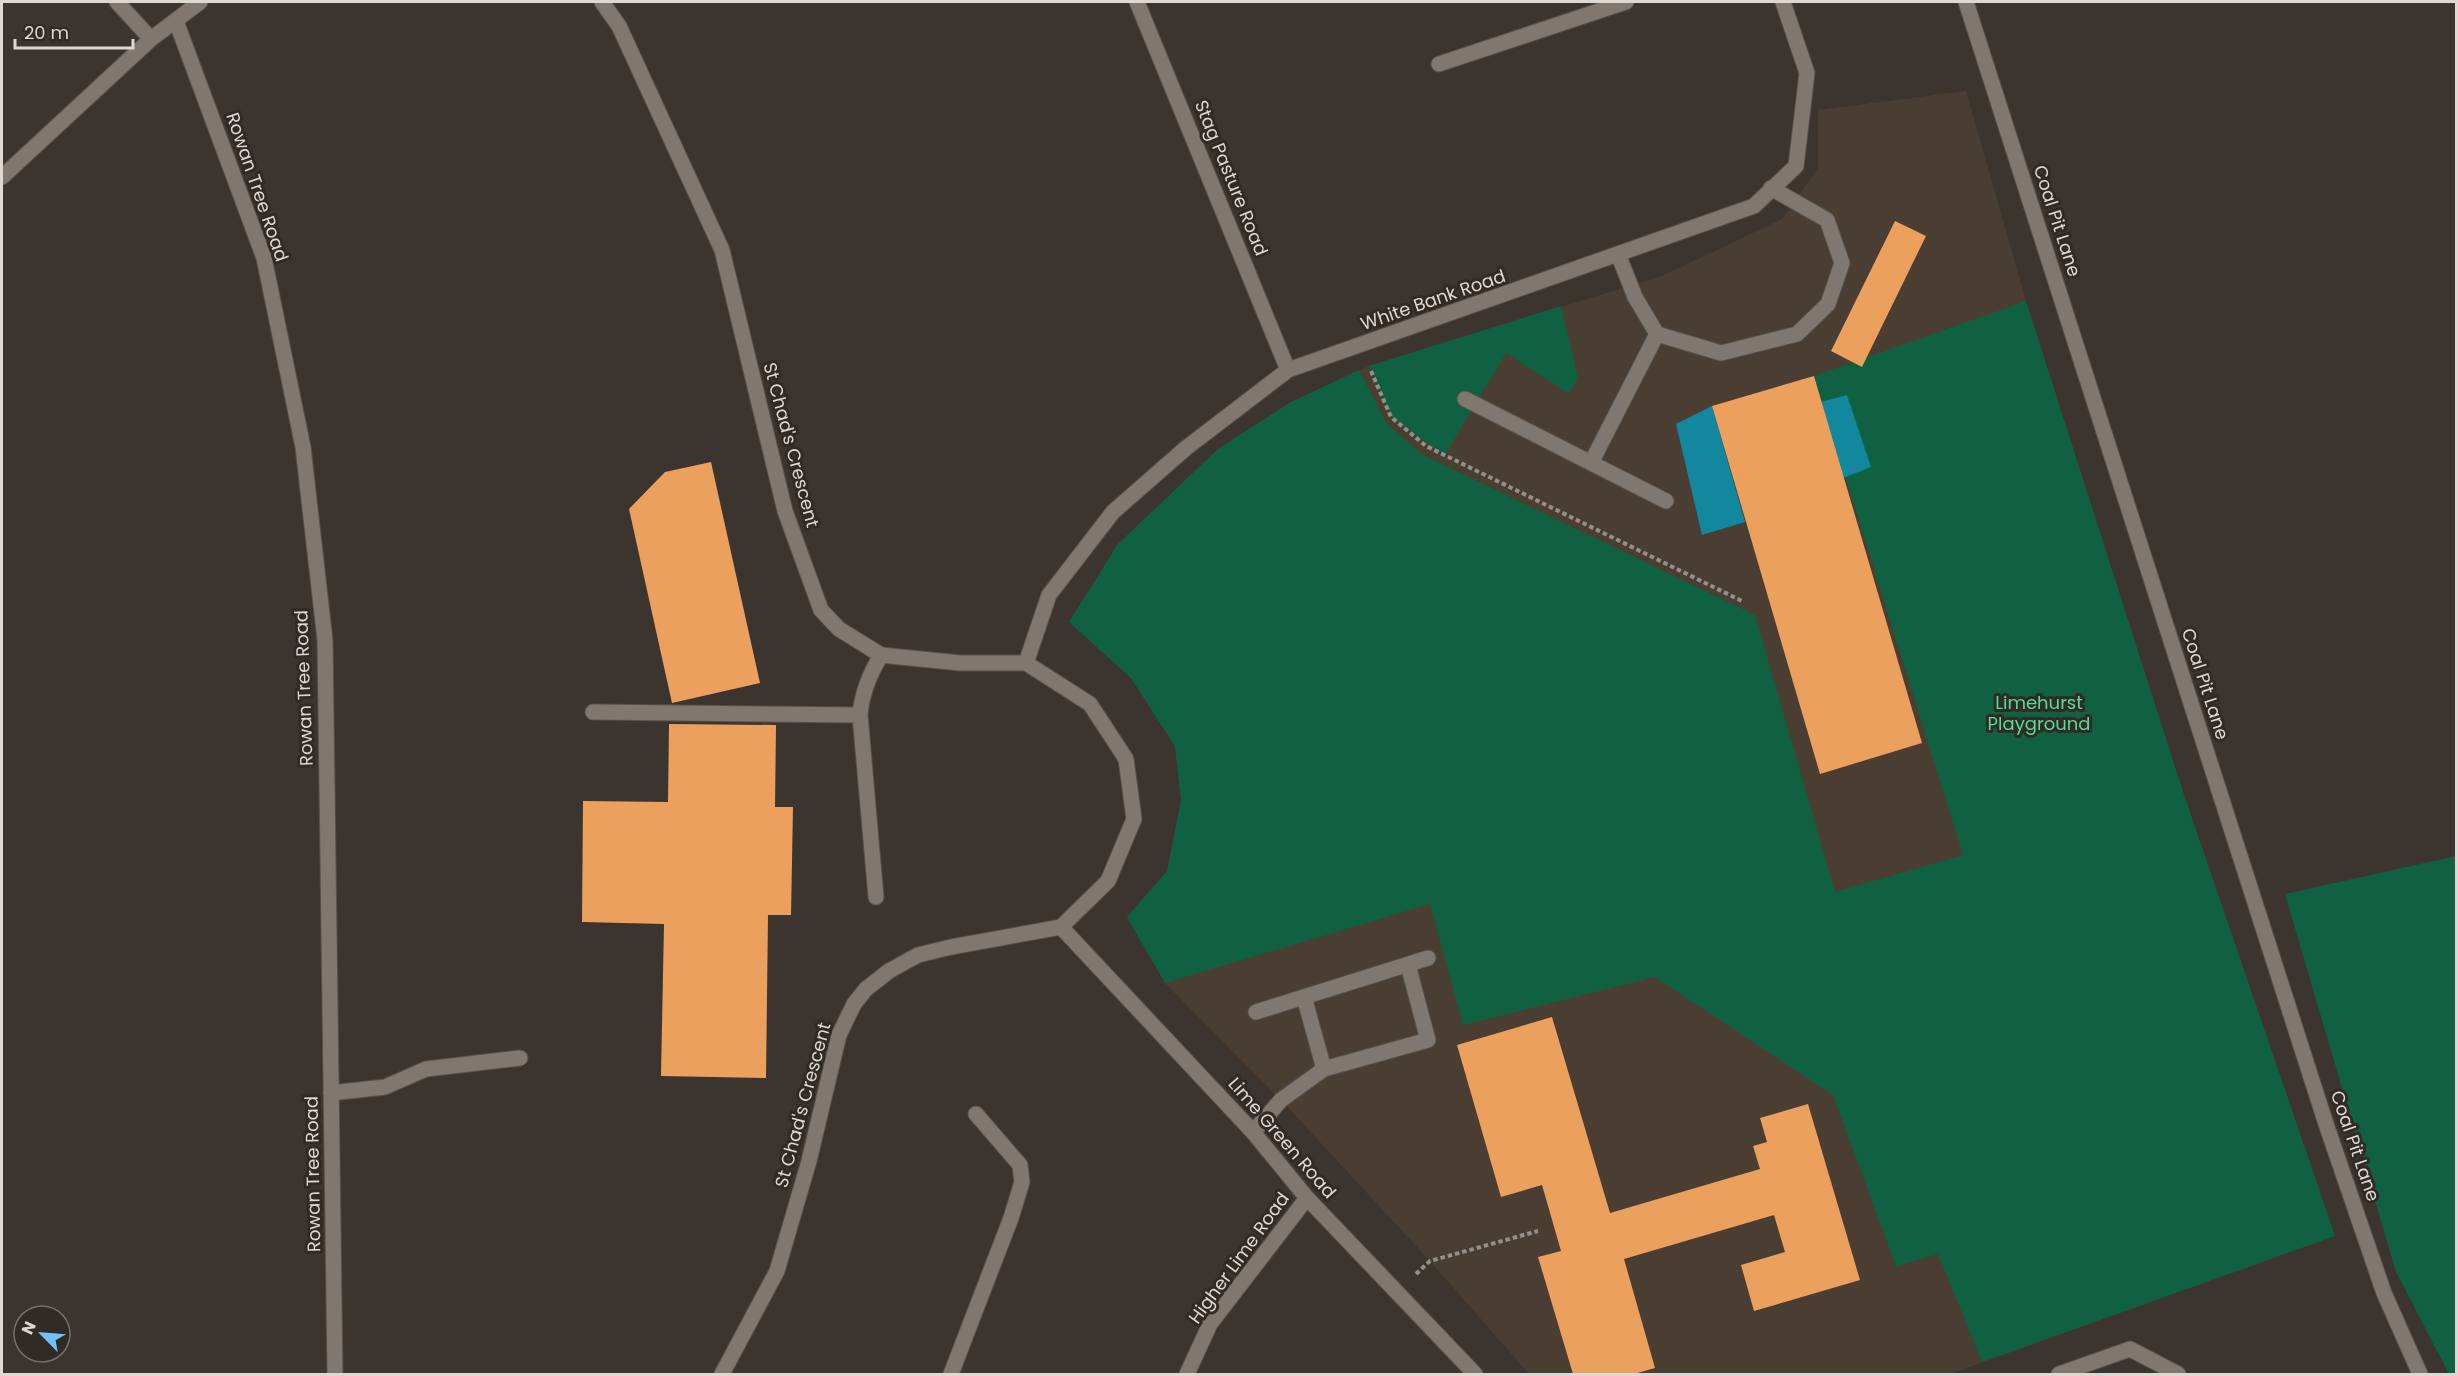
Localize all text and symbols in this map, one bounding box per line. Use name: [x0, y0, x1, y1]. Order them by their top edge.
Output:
scale bar: [15, 12, 134, 50]
text: 20 m: [24, 20, 69, 45]
street label: Stag Pasture Road: [1189, 96, 1274, 259]
street label: Rowan Tree Road: [220, 109, 295, 265]
street label: Coal Pit Lane: [2028, 162, 2087, 280]
street label: White Bank Road: [1357, 263, 1509, 336]
street label: St Chad's Crescent: [757, 359, 826, 530]
street label: Rowan Tree Road: [288, 610, 319, 766]
street label: Coal Pit Lane: [2176, 625, 2235, 743]
park label: Limehurst Playground: [1988, 690, 2090, 736]
street label: St Chad's Crescent: [768, 1019, 837, 1190]
street label: Lime Green Road: [1223, 1072, 1342, 1204]
street label: Coal Pit Lane: [2325, 1087, 2386, 1205]
street label: Rowan Tree Road: [299, 1096, 326, 1252]
street label: Higher Lime Road: [1182, 1187, 1295, 1328]
north arrow: [12, 1304, 72, 1364]
text: N: [16, 1318, 42, 1338]

